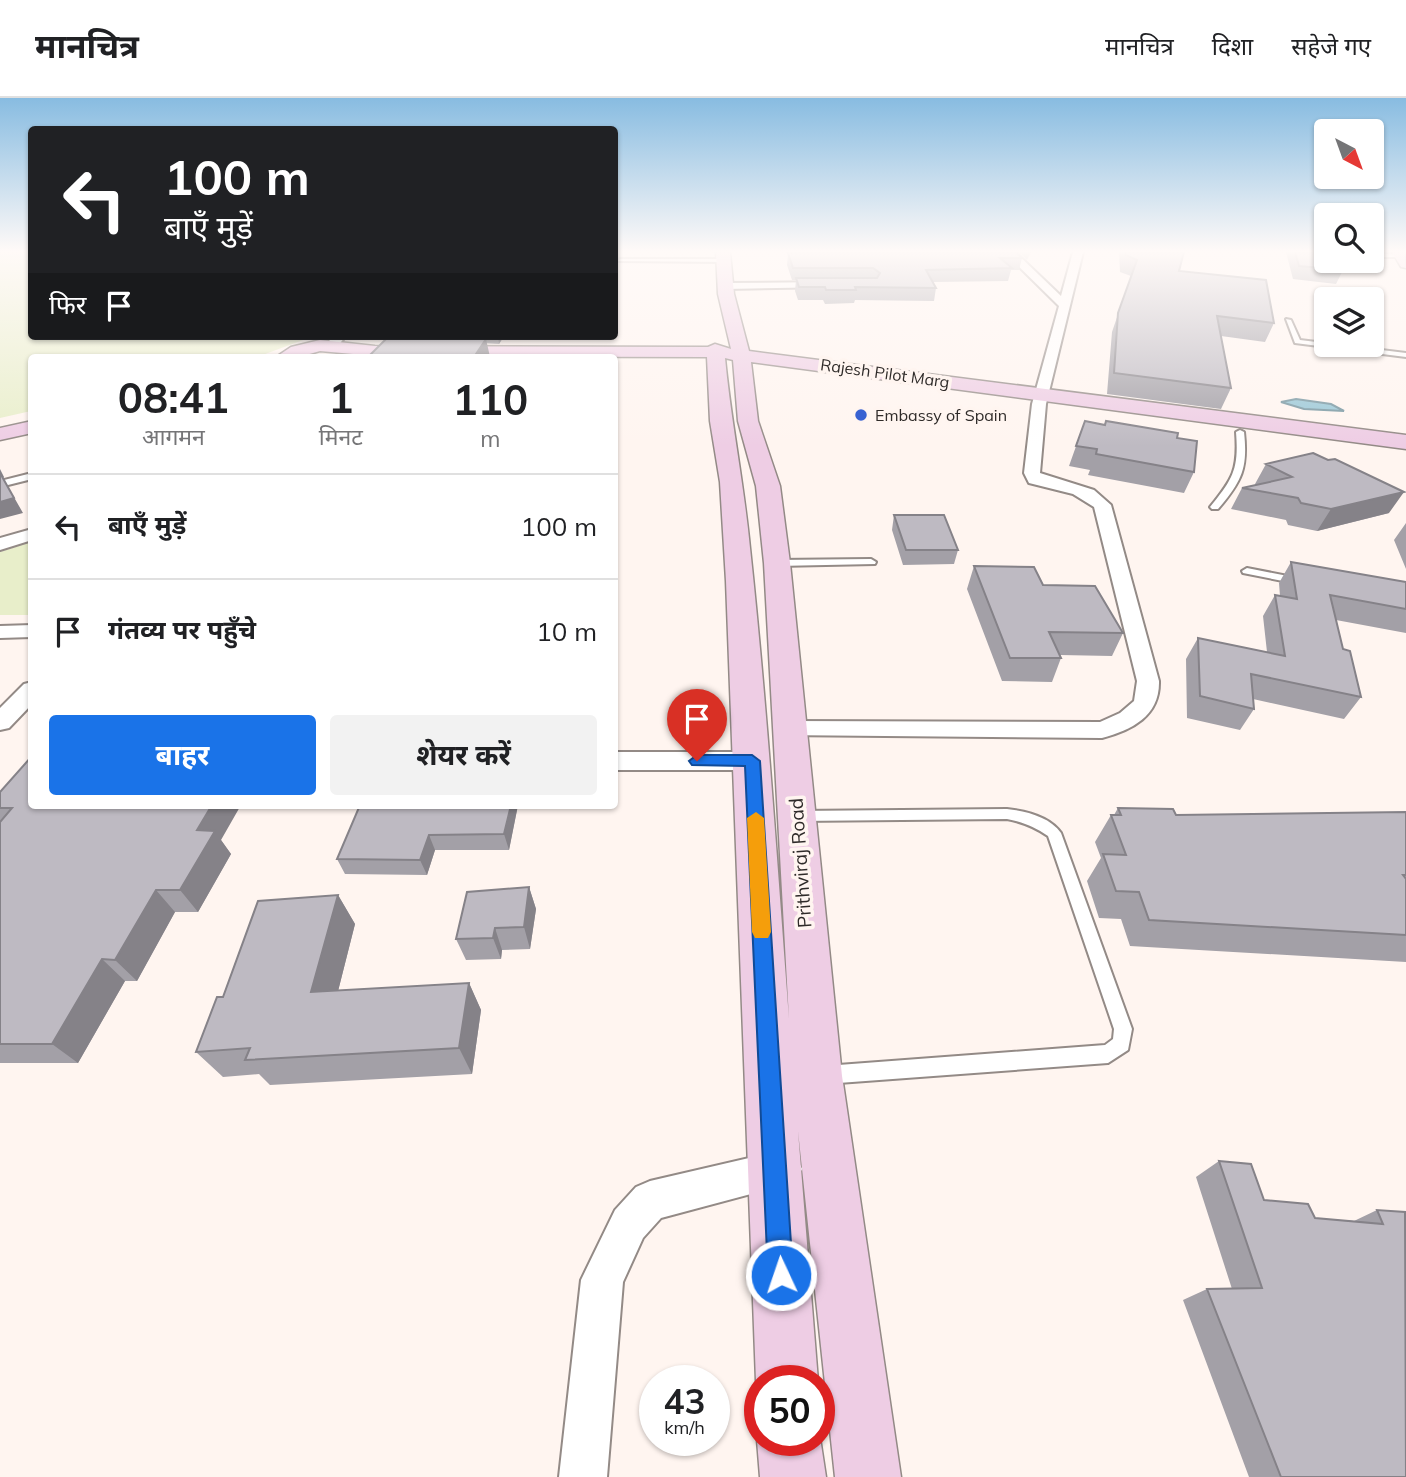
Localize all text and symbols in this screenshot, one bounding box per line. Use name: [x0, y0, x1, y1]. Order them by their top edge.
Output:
text: मानचित्र: [35, 25, 139, 66]
text: मानचित्र: [1105, 31, 1174, 61]
text: दिशा: [1212, 31, 1253, 61]
text: सहेजे गए: [1291, 31, 1371, 61]
north arrow: [1314, 119, 1384, 189]
map controls: [1314, 119, 1384, 357]
text: 100 m: [164, 146, 310, 207]
icon: left: [49, 154, 140, 245]
button: search: [1314, 203, 1384, 273]
text: बाएँ मुड़ें: [164, 207, 253, 247]
icon: arrive: [100, 287, 138, 325]
button: layers: [1314, 287, 1384, 357]
text: फिर: [49, 288, 86, 321]
street label: Rajesh Pilot Marg: [819, 354, 951, 392]
text: 08:41: [118, 371, 229, 424]
text: 1: [328, 371, 353, 424]
text: 110: [453, 373, 528, 426]
place label: Embassy of Spain: [875, 405, 1007, 425]
marker: Embassy of Spain: [853, 407, 869, 423]
text: आगमन: [142, 422, 205, 451]
text: मिनट: [319, 422, 363, 451]
text: m: [480, 424, 501, 453]
icon: left: [49, 508, 87, 546]
text: बाएँ मुड़ें: [108, 508, 186, 541]
text: 100 m: [521, 510, 597, 543]
icon: arrive: [49, 613, 87, 651]
text: गंतव्य पर पहुँचे: [108, 613, 256, 646]
text: 10 m: [536, 615, 597, 648]
pin: [667, 689, 727, 761]
icon: arrive: [678, 700, 716, 738]
button: बाहर: [49, 715, 316, 795]
button: शेयर करें: [330, 715, 597, 795]
street label: Prithviraj Road: [783, 797, 817, 929]
position arrow: [744, 1238, 818, 1312]
speed limit sign: 50: [744, 1365, 835, 1456]
text: 43: [663, 1379, 706, 1423]
text: km/h: [664, 1416, 705, 1439]

